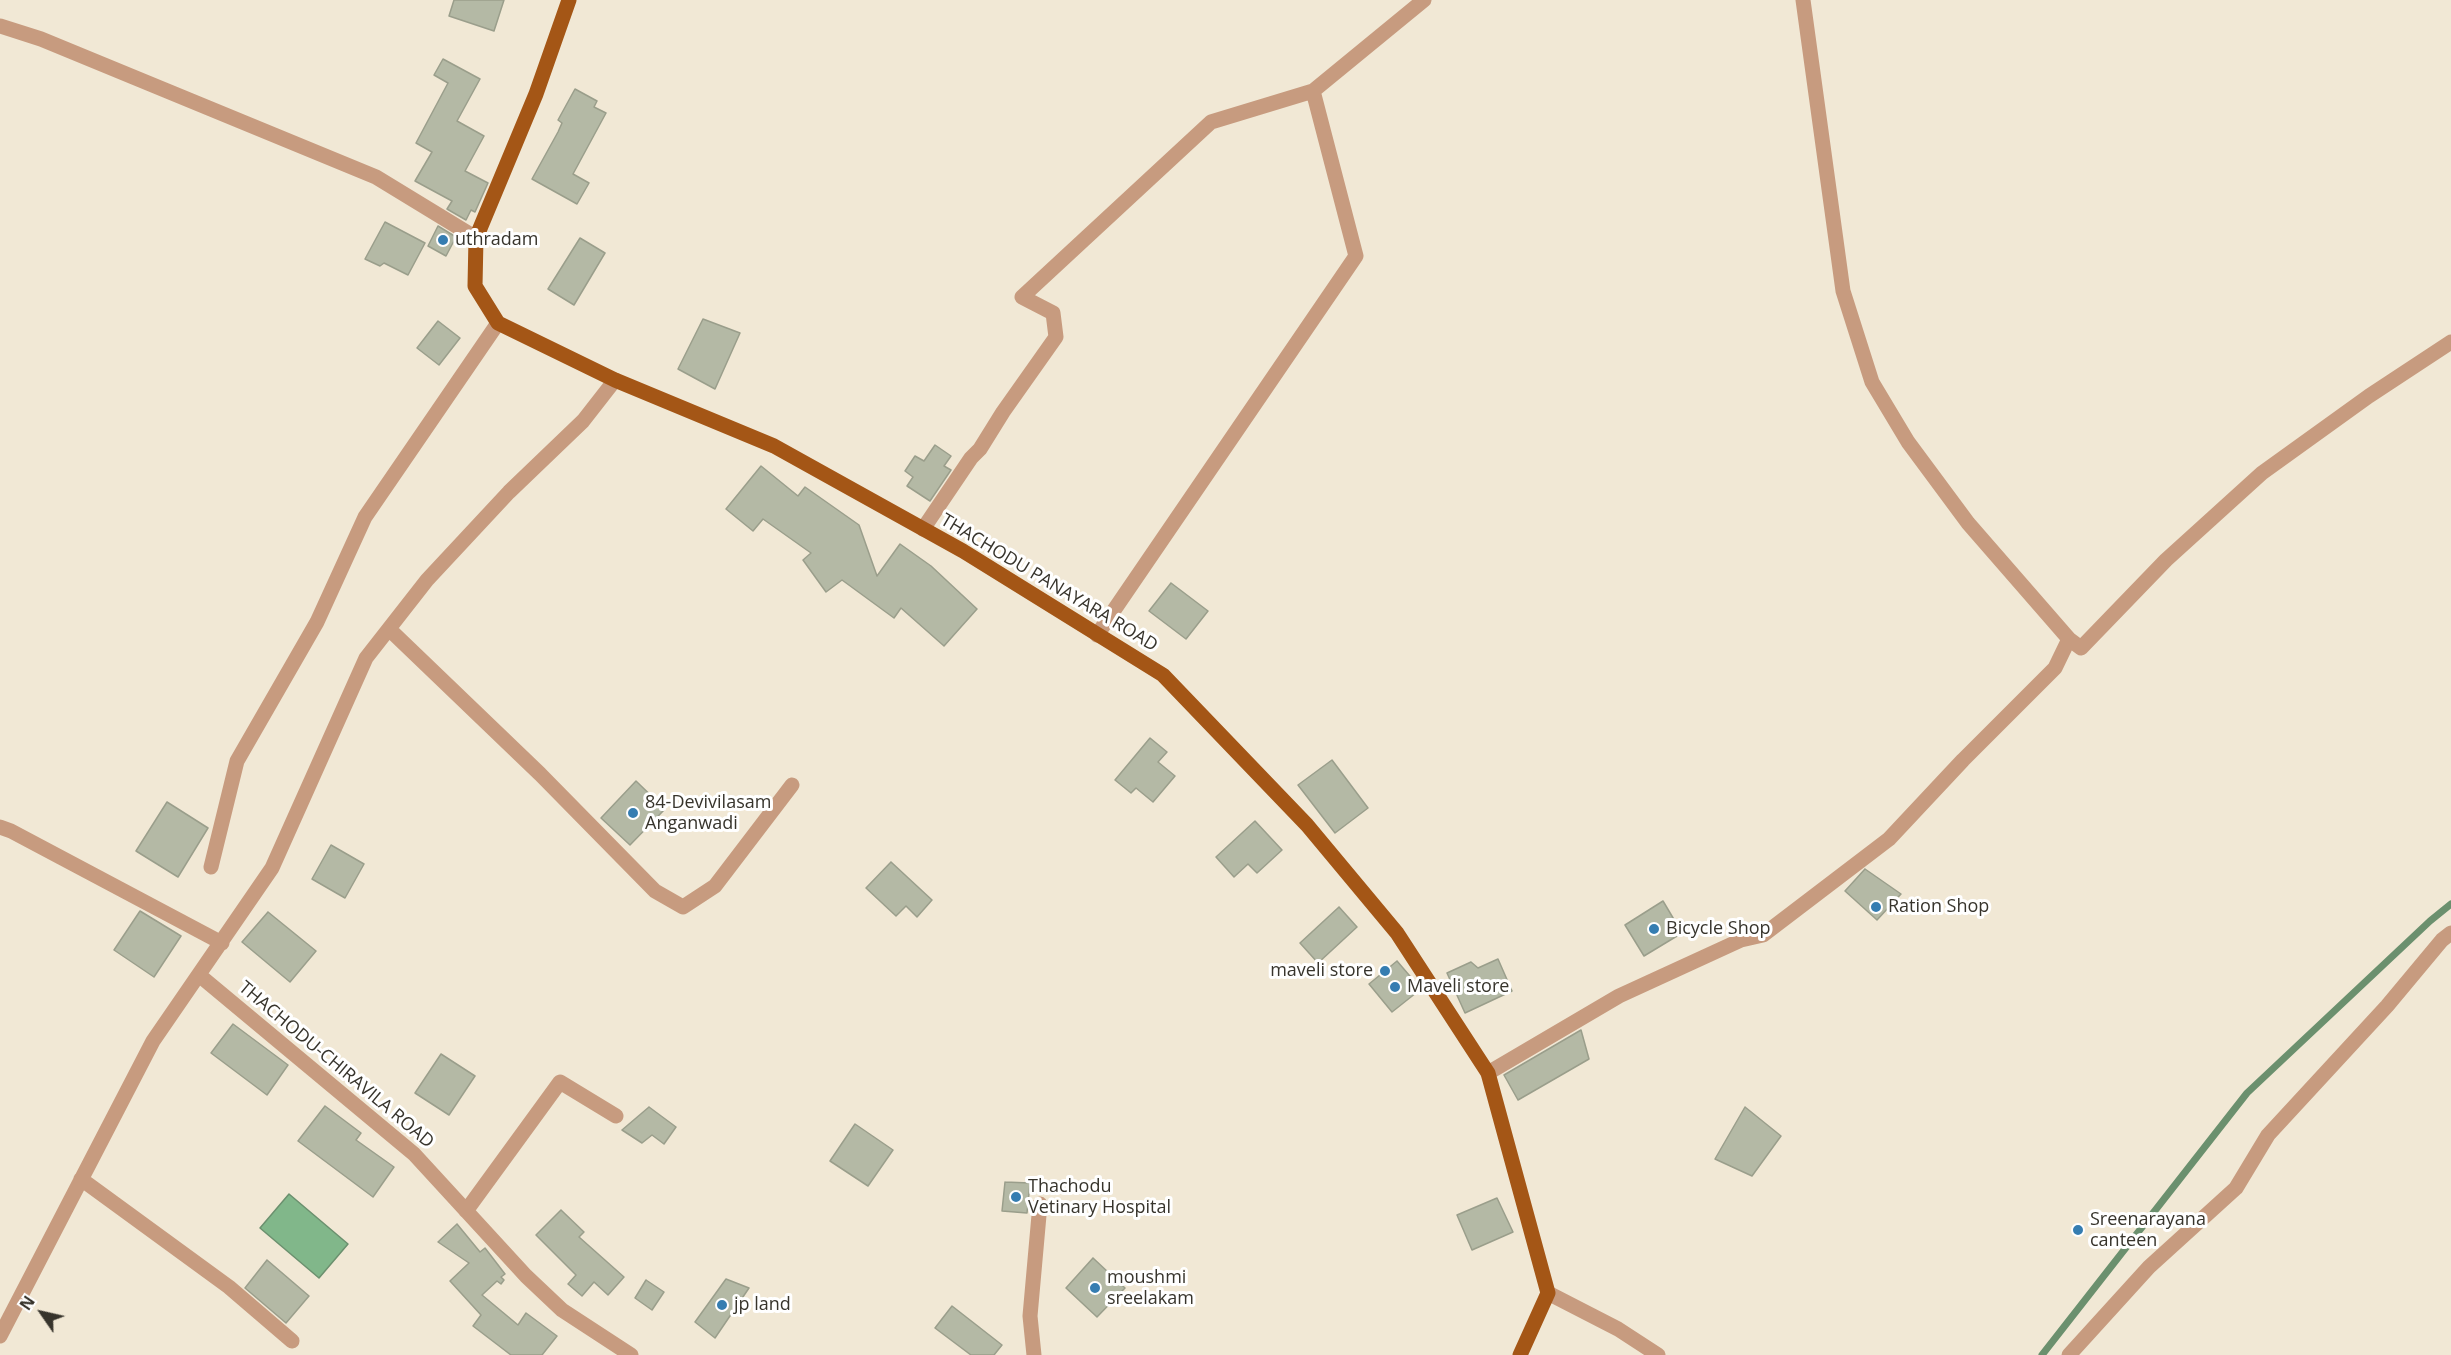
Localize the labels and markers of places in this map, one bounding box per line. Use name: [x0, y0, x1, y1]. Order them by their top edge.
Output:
place label: uthradam: [455, 229, 539, 251]
marker: uthradam: [436, 233, 450, 247]
place label: 84-Devivilasam Anganwadi: [645, 792, 771, 834]
marker: 84-Devivilasam Anganwadi: [626, 806, 640, 820]
place label: Ration Shop: [1888, 896, 1989, 918]
marker: Ration Shop: [1869, 900, 1883, 914]
place label: Bicycle Shop: [1666, 918, 1771, 940]
marker: Bicycle Shop: [1647, 922, 1661, 936]
place label: maveli store: [1270, 960, 1373, 982]
marker: maveli store: [1378, 964, 1392, 978]
place label: Maveli store: [1407, 976, 1509, 998]
marker: Maveli store: [1388, 980, 1402, 994]
place label: Thachodu Vetinary Hospital: [1028, 1176, 1171, 1218]
marker: Thachodu Vetinary Hospital: [1009, 1190, 1023, 1204]
place label: Sreenarayana canteen: [2090, 1209, 2206, 1252]
marker: Sreenarayana canteen: [2071, 1223, 2085, 1237]
place label: moushmi sreelakam: [1107, 1267, 1194, 1310]
marker: moushmi sreelakam: [1088, 1281, 1102, 1295]
place label: jp land: [734, 1294, 791, 1316]
marker: jp land: [715, 1298, 729, 1312]

